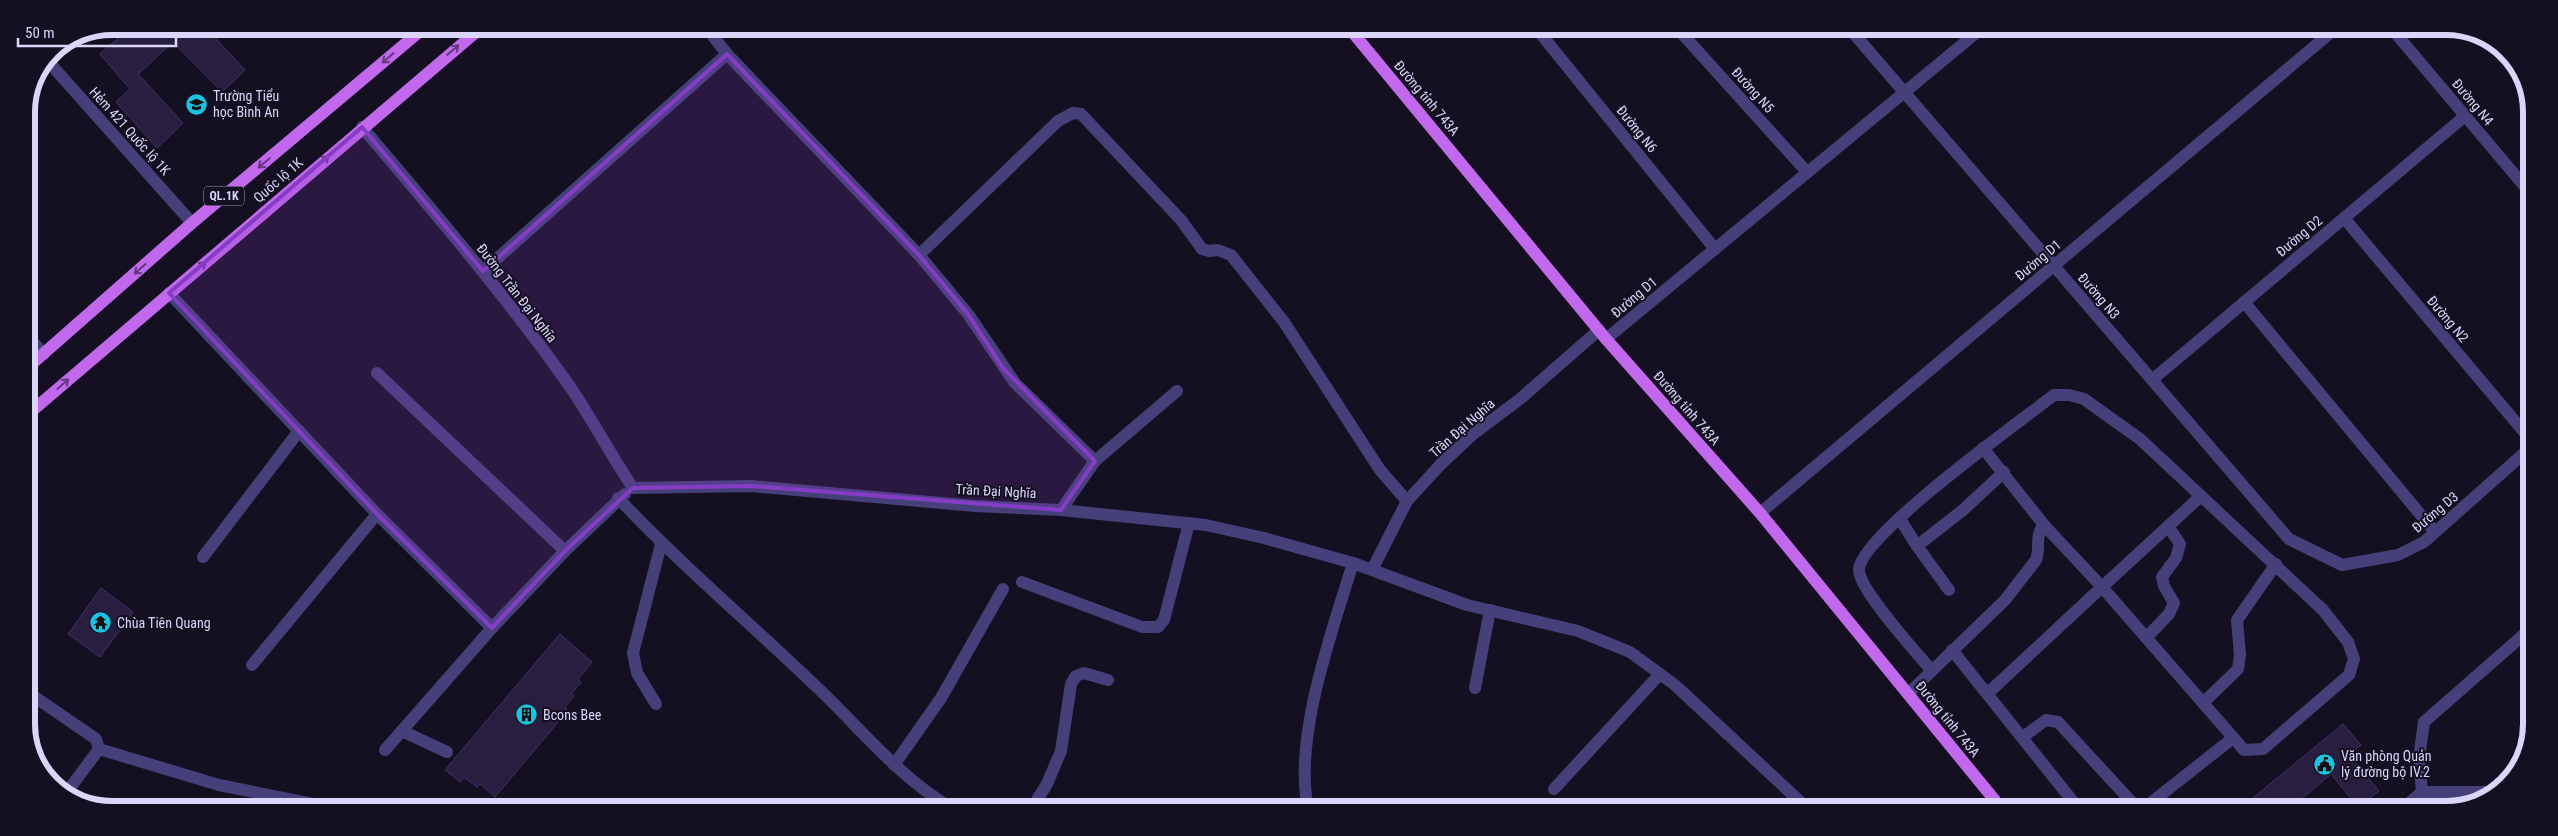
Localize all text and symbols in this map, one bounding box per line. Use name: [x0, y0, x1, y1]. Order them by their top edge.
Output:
scale bar: [18, 15, 175, 47]
text: 50 m: [25, 24, 55, 42]
one-way arrow: [447, 45, 460, 56]
one-way arrow: [381, 53, 394, 64]
street label: Đường tỉnh 743A: [1391, 57, 1463, 139]
street label: Đường N5: [1729, 64, 1778, 116]
street label: Đường N4: [2449, 76, 2497, 128]
street label: Hẻm 421 Quốc lộ 1K: [86, 84, 174, 179]
place label: Trường Tiểu học Bình An: [213, 88, 279, 120]
school or university icon: Trường Tiểu học Bình An: [185, 92, 209, 116]
street label: Đường N6: [1613, 102, 1661, 156]
street label: Quốc lộ 1K: [250, 154, 306, 206]
one-way arrow: [316, 155, 329, 166]
one-way arrow: [258, 158, 271, 169]
road number: QL.1K: [204, 187, 244, 206]
street label: Đường D2: [2273, 212, 2325, 260]
street label: Đường D1: [2012, 236, 2064, 284]
street label: Đường Trần Đại Nghĩa: [474, 241, 560, 345]
one-way arrow: [193, 262, 206, 273]
one-way arrow: [134, 263, 147, 275]
street label: Đường N3: [2075, 270, 2123, 322]
street label: Đường D1: [1608, 273, 1660, 321]
street label: Đường N2: [2424, 293, 2472, 345]
street label: Đường tỉnh 743A: [1651, 368, 1723, 448]
one-way arrow: [57, 378, 70, 390]
street label: Trần Đại Nghĩa: [1426, 395, 1498, 461]
street label: Trần Đại Nghĩa: [955, 481, 1037, 501]
street label: Đường D3: [2409, 488, 2461, 536]
temple icon: Chùa Tiên Quang: [89, 611, 113, 635]
place label: Chùa Tiên Quang: [117, 615, 211, 631]
street label: Đường tỉnh 743A: [1913, 678, 1983, 760]
building icon: Bcons Bee: [515, 703, 539, 727]
place label: Bcons Bee: [543, 707, 602, 723]
place label: Văn phòng Quản lý đường bộ IV.2: [2341, 748, 2432, 780]
public building icon: Văn phòng Quản lý đường bộ IV.2: [2313, 752, 2337, 776]

